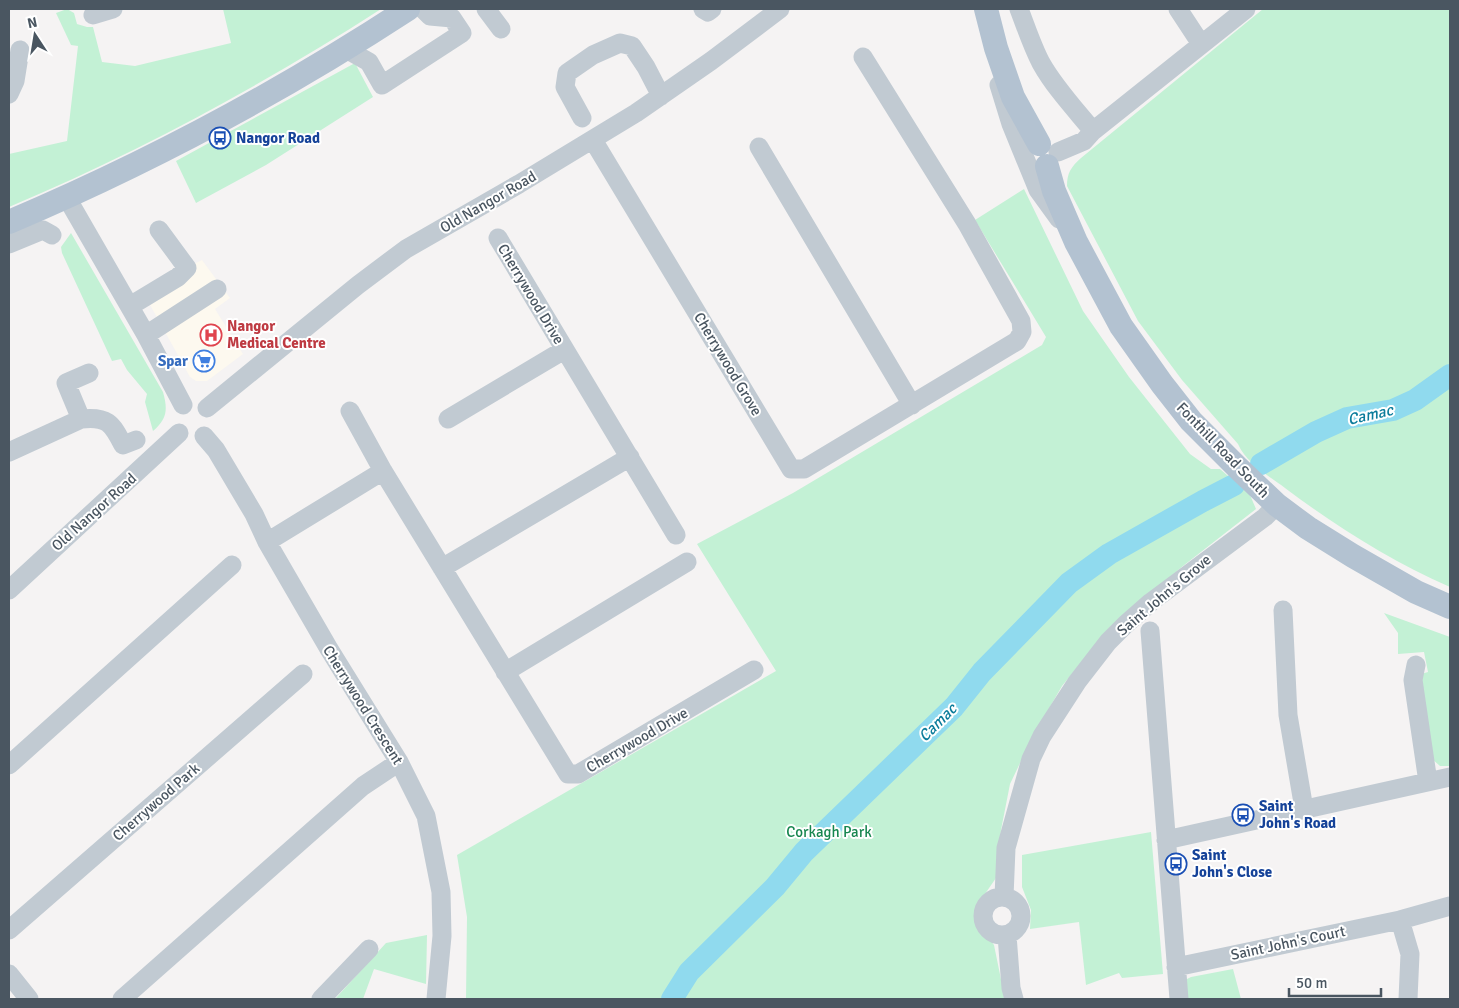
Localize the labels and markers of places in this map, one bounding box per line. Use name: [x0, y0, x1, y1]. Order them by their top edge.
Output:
bus stop icon: Nangor Road: [208, 126, 232, 150]
place label: Nangor Road: [236, 129, 320, 147]
place label: Nangor Medical Centre: [227, 317, 326, 352]
hospital icon: Nangor Medical Centre: [199, 323, 223, 347]
supermarket icon: Spar: [192, 349, 216, 373]
place label: Spar: [158, 352, 188, 370]
place label: Saint John's Road: [1259, 797, 1336, 832]
bus stop icon: Saint John's Road: [1231, 803, 1255, 827]
place label: Saint John's Close: [1192, 846, 1272, 881]
bus stop icon: Saint John's Close: [1164, 852, 1188, 876]

